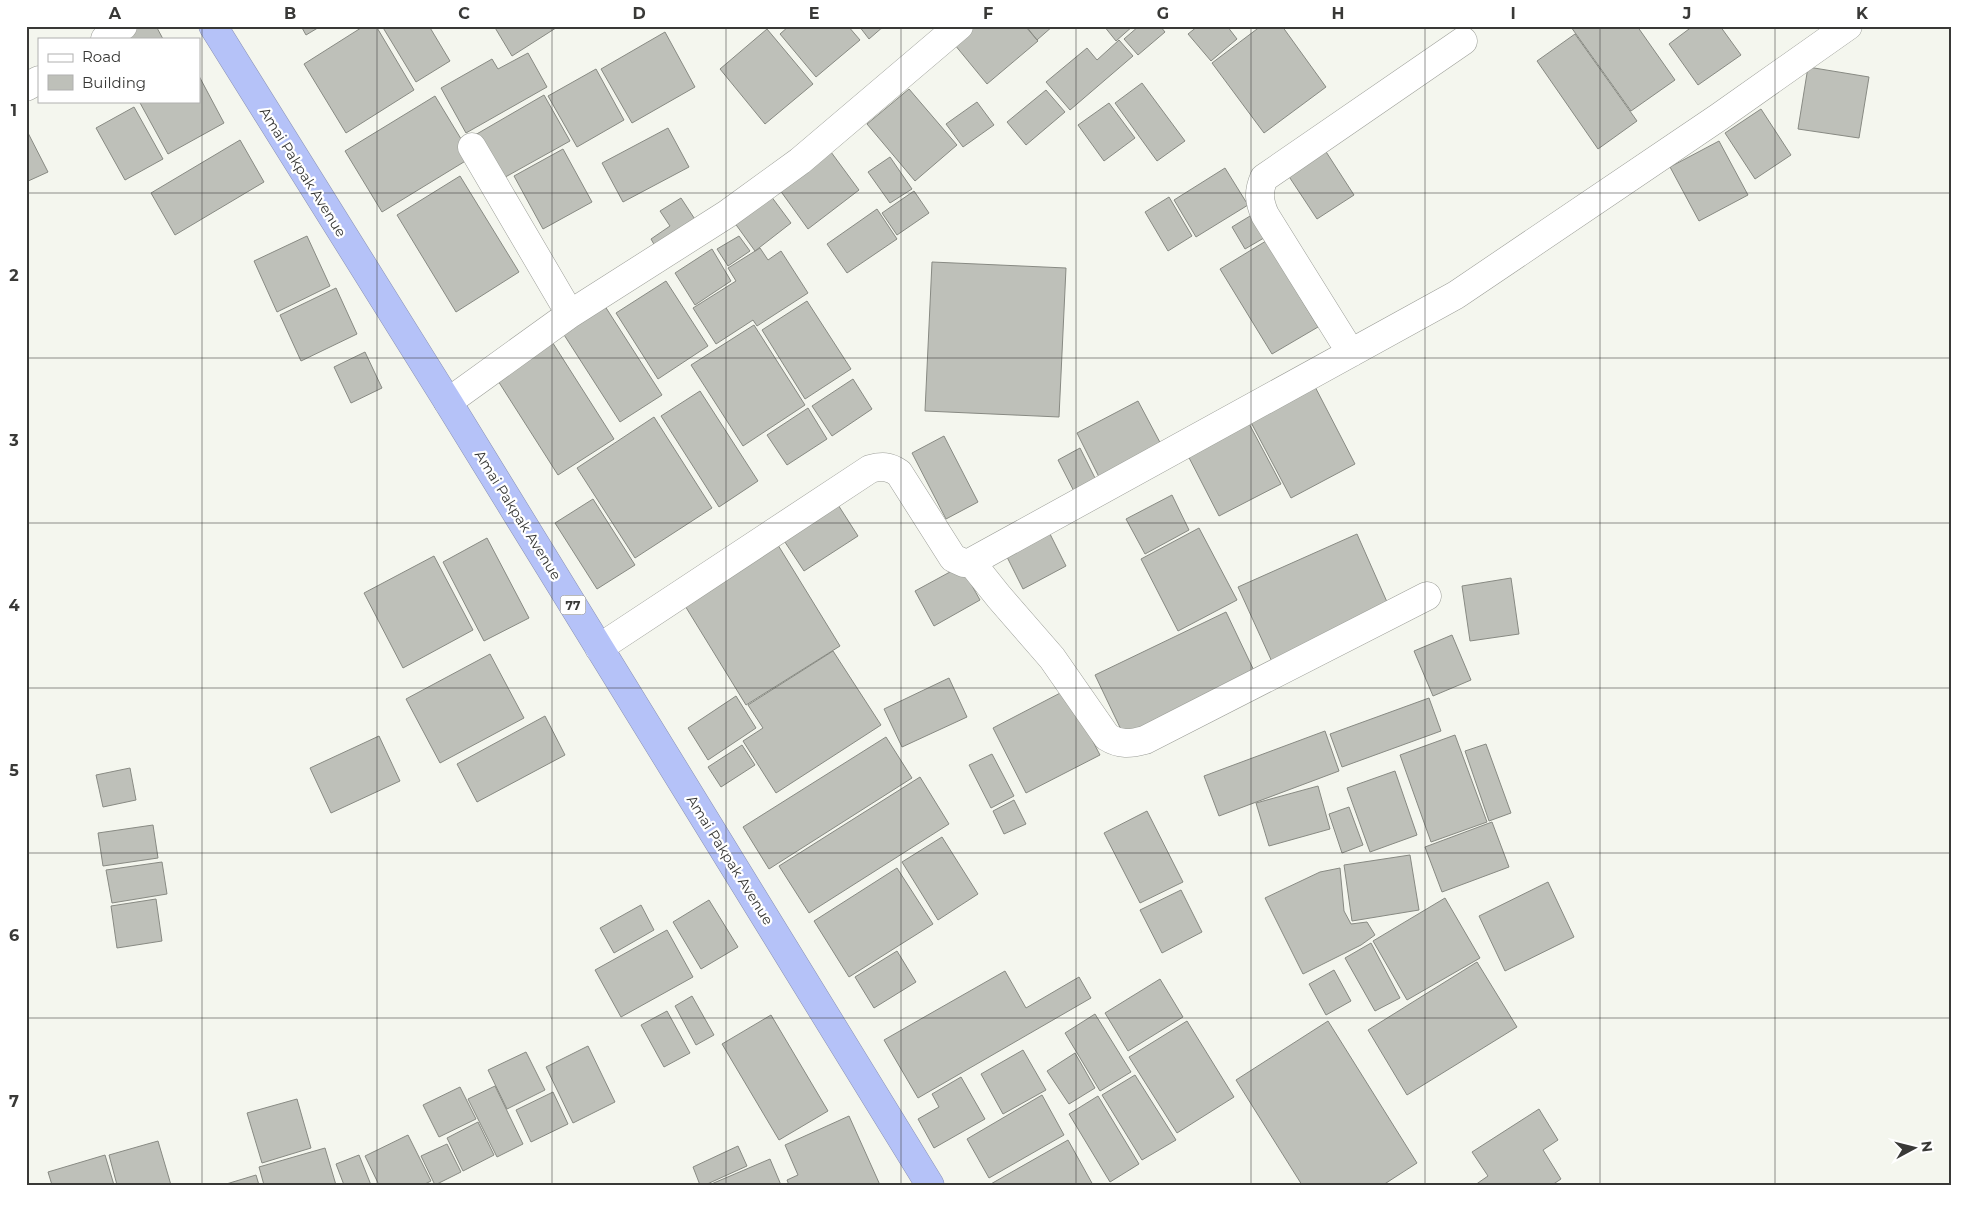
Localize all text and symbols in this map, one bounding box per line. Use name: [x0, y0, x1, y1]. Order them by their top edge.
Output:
text: A: [108, 4, 122, 23]
text: B: [284, 4, 296, 23]
text: C: [458, 4, 470, 23]
text: D: [632, 4, 646, 23]
text: E: [809, 4, 819, 23]
text: F: [983, 4, 993, 23]
text: G: [1157, 4, 1169, 23]
text: H: [1332, 4, 1344, 23]
text: I: [1510, 4, 1516, 23]
text: J: [1682, 4, 1691, 23]
text: K: [1856, 4, 1869, 23]
legend: [38, 38, 200, 102]
text: Road: [82, 47, 121, 66]
text: Building: [82, 73, 146, 92]
text: 1: [11, 101, 17, 120]
street label: Amai Pakpak Avenue: [256, 104, 350, 240]
text: 2: [9, 266, 19, 285]
text: 3: [8, 431, 19, 450]
street label: Amai Pakpak Avenue: [471, 447, 565, 583]
text: 4: [8, 596, 20, 615]
road number: 77: [560, 596, 586, 614]
text: 5: [9, 761, 19, 780]
street label: Amai Pakpak Avenue: [683, 792, 777, 928]
text: 6: [9, 926, 19, 945]
text: 7: [9, 1092, 19, 1111]
north arrow: [1890, 1124, 1940, 1174]
text: N: [1917, 1140, 1937, 1153]

